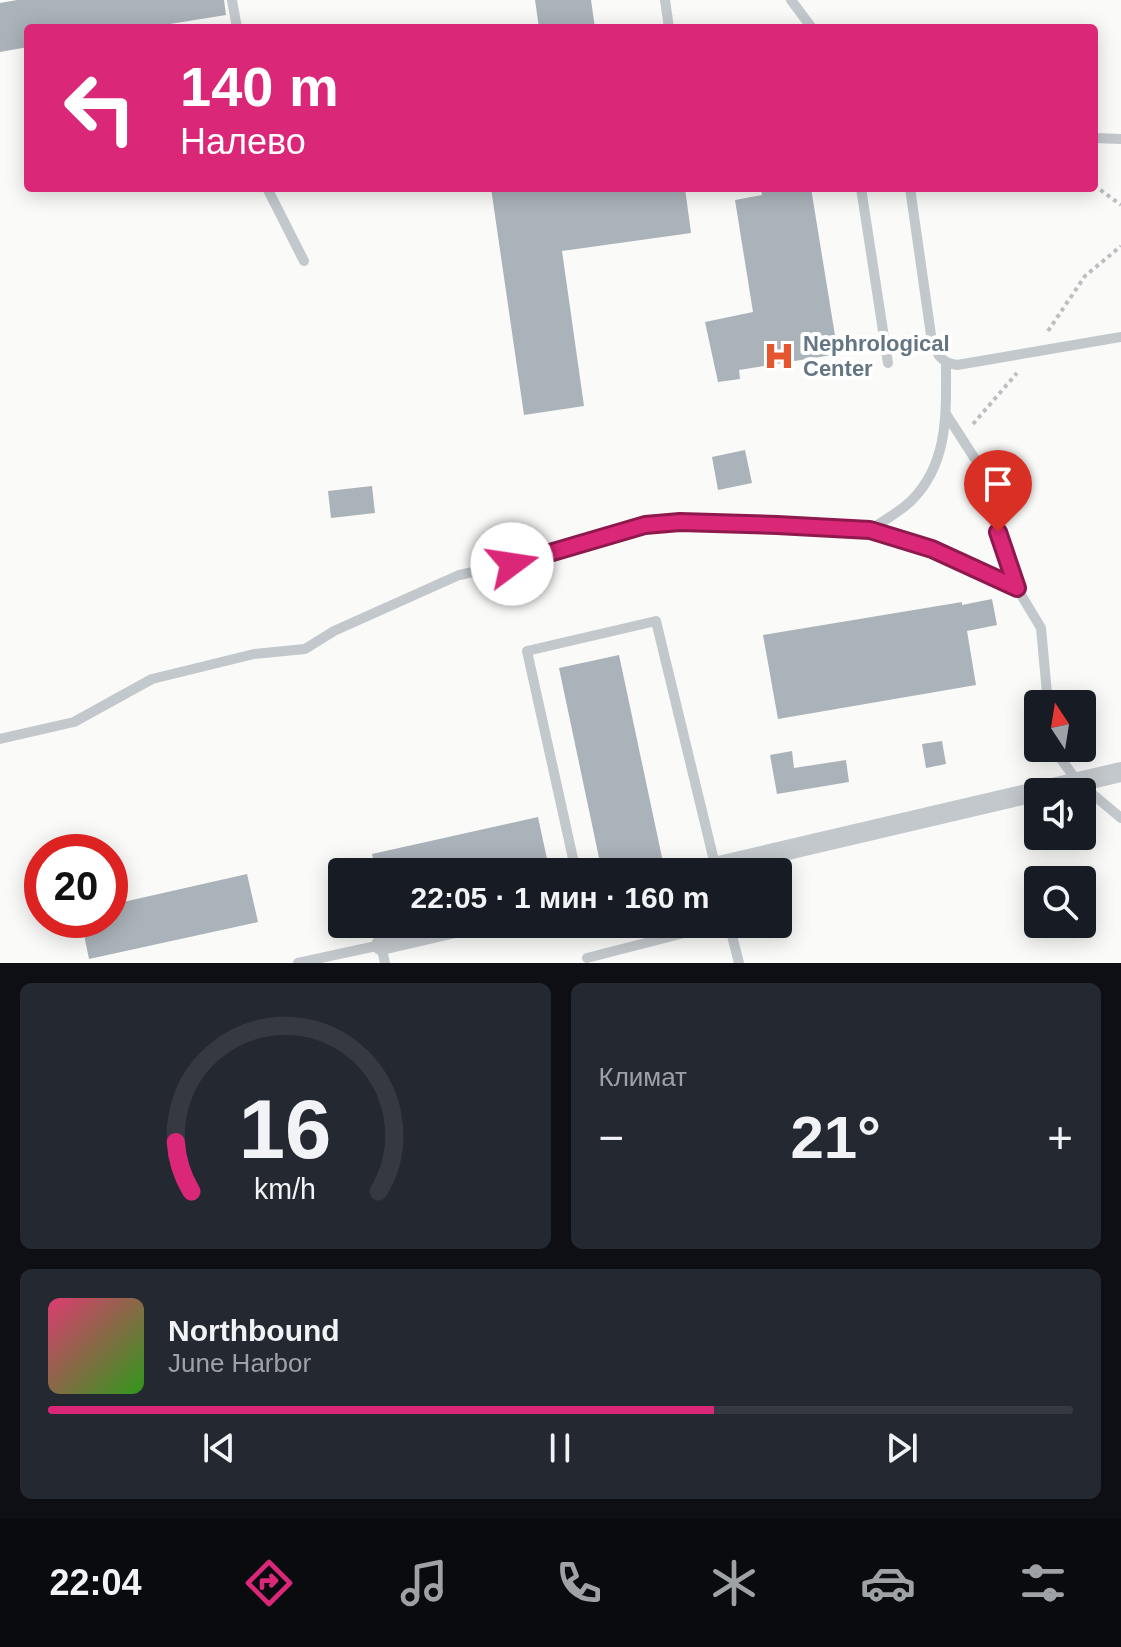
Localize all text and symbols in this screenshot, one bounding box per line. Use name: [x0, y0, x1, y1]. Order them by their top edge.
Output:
text: 140 m: [180, 55, 339, 118]
icon: left: [48, 56, 152, 160]
text: Налево: [180, 121, 306, 162]
place label: Nephrological Center: [803, 331, 950, 381]
hospital icon: Nephrological Center: [762, 339, 796, 373]
pin: [964, 450, 1032, 532]
icon: arrive: [976, 462, 1020, 506]
position arrow: [470, 522, 554, 606]
north arrow: [1024, 690, 1096, 762]
map controls: [1024, 690, 1096, 938]
button: sound: [1024, 778, 1096, 850]
speed limit sign: 20: [24, 834, 128, 938]
button: search: [1024, 866, 1096, 938]
text: 22:05 · 1 мин · 160 m: [411, 881, 709, 914]
text: Климат: [599, 1062, 687, 1092]
text: 16: [239, 1083, 332, 1176]
text: 21°: [790, 1104, 881, 1171]
text: −: [599, 1113, 624, 1162]
text: +: [1047, 1113, 1073, 1162]
text: km/h: [254, 1173, 316, 1205]
text: Northbound: [168, 1314, 340, 1347]
text: June Harbor: [168, 1348, 311, 1378]
icon: previous: [197, 1426, 241, 1470]
icon: pause: [538, 1426, 582, 1470]
icon: next: [880, 1426, 924, 1470]
icon: directions: [241, 1555, 297, 1611]
icon: music: [396, 1555, 452, 1611]
icon: phone: [551, 1555, 607, 1611]
icon: climate: [706, 1555, 762, 1611]
icon: car: [860, 1555, 916, 1611]
icon: filters: [1015, 1555, 1071, 1611]
text: 22:04: [49, 1562, 142, 1603]

